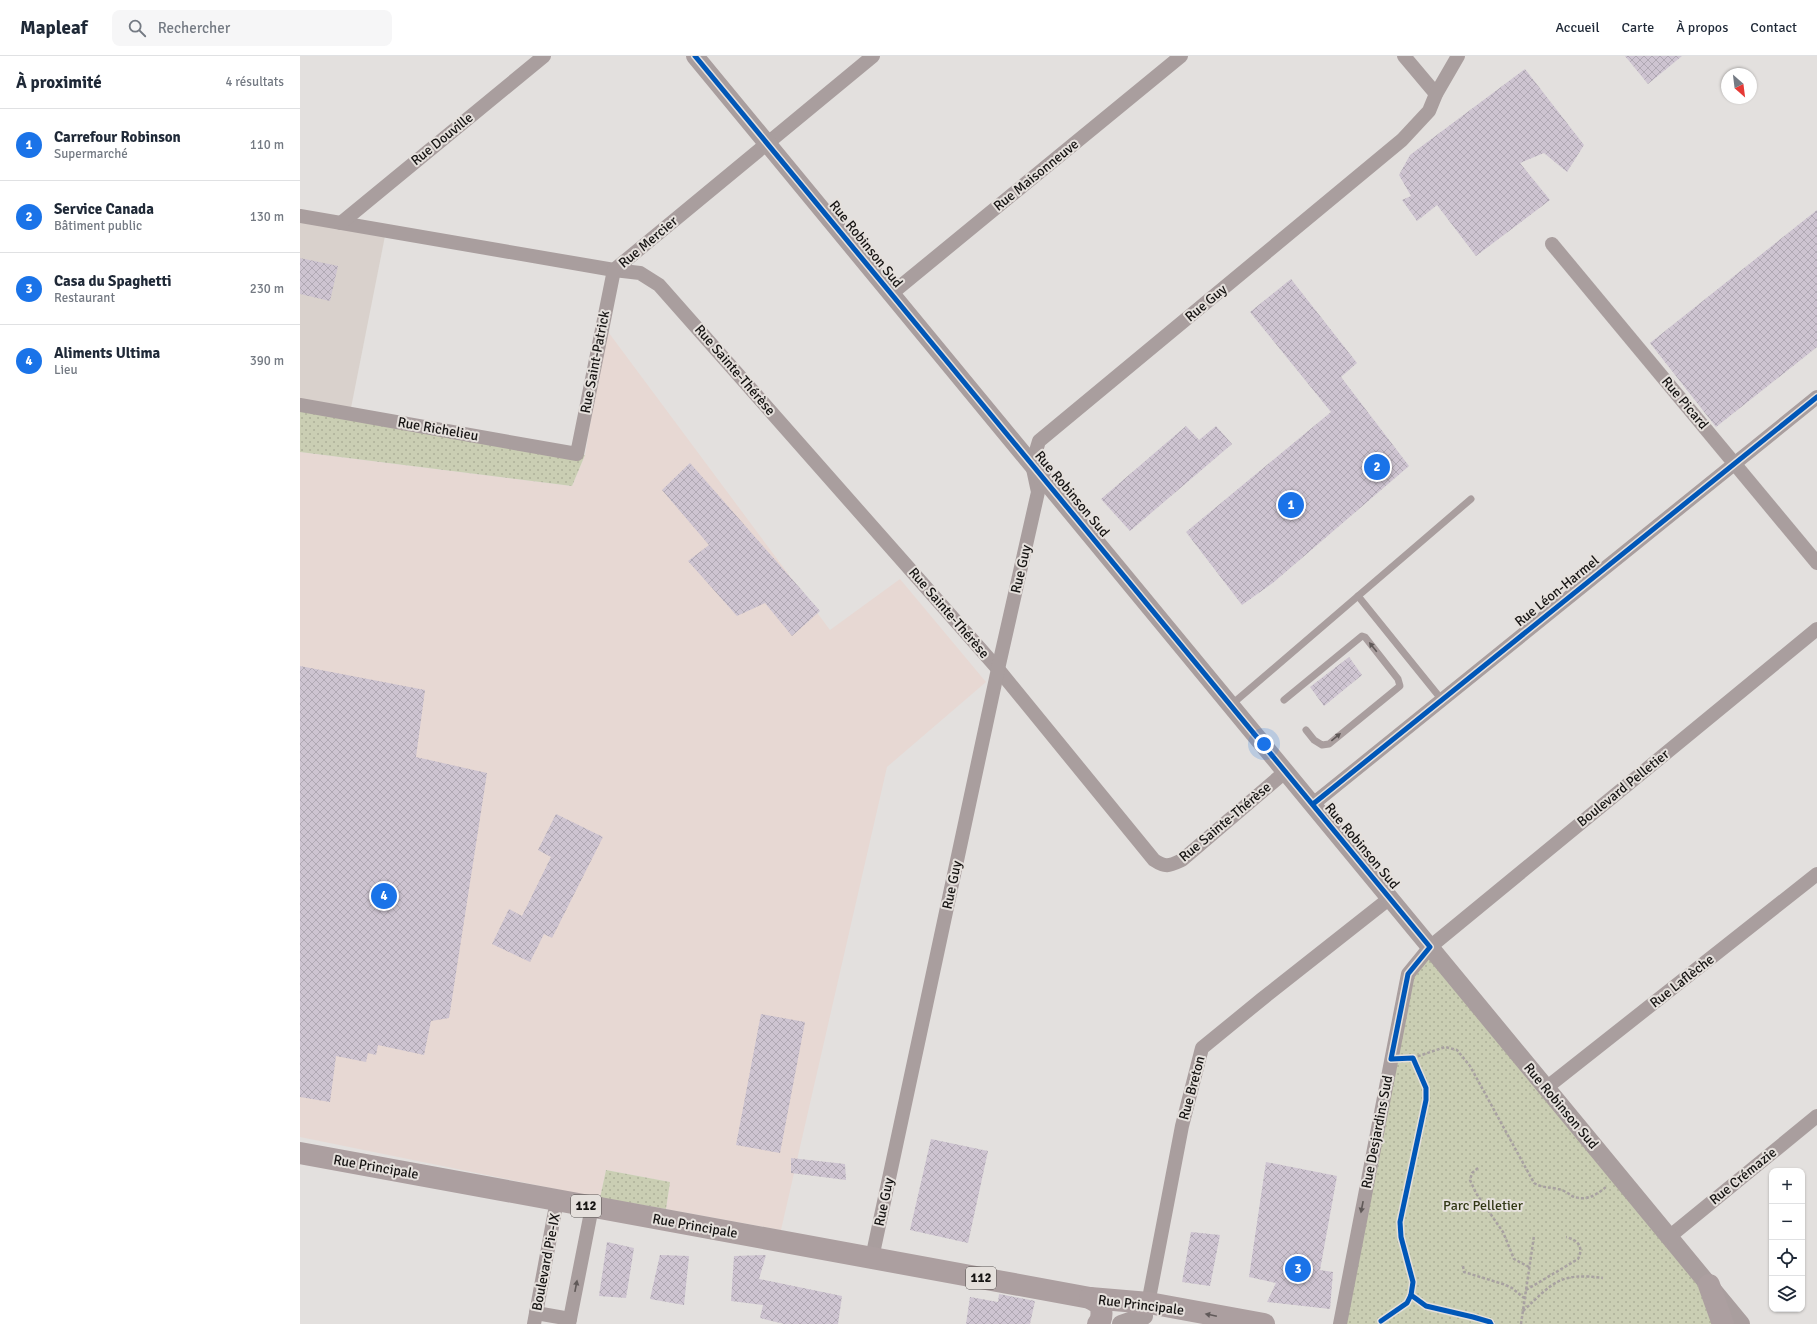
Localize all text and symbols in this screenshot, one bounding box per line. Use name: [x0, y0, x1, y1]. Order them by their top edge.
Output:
search box: [112, 10, 392, 46]
text: Mapleaf: [20, 16, 88, 40]
icon: search: [126, 17, 148, 39]
text: Rechercher: [158, 19, 230, 37]
text: Accueil: [1555, 19, 1600, 36]
text: Carte: [1622, 19, 1654, 36]
text: À propos: [1676, 19, 1728, 36]
text: Contact: [1750, 19, 1797, 36]
north arrow: [1721, 68, 1757, 104]
text: À proximité: [16, 72, 102, 93]
text: 4 résultats: [225, 74, 284, 90]
street label: Rue Douville: [408, 109, 476, 169]
text: Carrefour Robinson: [54, 128, 181, 146]
street label: Rue Maisonneuve: [990, 135, 1082, 215]
text: 1: [25, 137, 33, 153]
text: 110 m: [250, 137, 284, 153]
text: Supermarché: [54, 146, 128, 162]
street label: Rue Robinson Sud: [826, 197, 906, 291]
text: Service Canada: [54, 200, 154, 218]
text: 2: [25, 209, 33, 225]
text: 130 m: [250, 209, 284, 225]
street label: Rue Mercier: [615, 212, 682, 272]
text: Bâtiment public: [54, 218, 142, 234]
text: Casa du Spaghetti: [54, 272, 171, 290]
street label: Rue Guy: [1182, 280, 1231, 325]
text: 3: [25, 281, 33, 297]
text: 230 m: [250, 281, 284, 297]
text: Restaurant: [54, 290, 115, 306]
street label: Rue Saint-Patrick: [577, 309, 613, 415]
street label: Rue Sainte-Thérèse: [691, 321, 779, 419]
text: Aliments Ultima: [54, 344, 160, 362]
text: 4: [25, 353, 33, 369]
text: 390 m: [250, 353, 284, 369]
text: Lieu: [54, 362, 78, 378]
street label: Rue Picard: [1658, 373, 1712, 433]
street label: Rue Richelieu: [396, 414, 480, 444]
street label: Rue Robinson Sud: [1031, 448, 1113, 540]
pin: 2: [1364, 452, 1390, 482]
pin: 1: [1278, 490, 1304, 520]
street label: Rue Guy: [1007, 543, 1035, 595]
street label: Rue Léon-Harmel: [1511, 552, 1603, 630]
street label: Rue Sainte-Thérèse: [905, 564, 993, 662]
one-way arrow: [1369, 642, 1377, 653]
one-way arrow: [1331, 733, 1342, 742]
your location: [1254, 734, 1274, 754]
street label: Boulevard Pelletier: [1573, 745, 1673, 830]
street label: Rue Sainte-Thérèse: [1176, 779, 1274, 865]
street label: Rue Robinson Sud: [1321, 800, 1403, 892]
street label: Rue Guy: [939, 859, 966, 911]
pin: 4: [371, 881, 397, 911]
street label: Rue Laflèche: [1646, 951, 1718, 1011]
street label: Rue Breton: [1175, 1054, 1209, 1122]
street label: Rue Robinson Sud: [1520, 1060, 1602, 1152]
street label: Rue Desjardins Sud: [1358, 1074, 1396, 1190]
street label: Rue Crémazie: [1706, 1144, 1780, 1208]
street label: Rue Principale: [332, 1151, 420, 1183]
map controls: [1769, 1168, 1805, 1312]
button: +: [1769, 1168, 1805, 1204]
street label: Rue Guy: [871, 1176, 898, 1228]
road number: 112: [571, 1195, 601, 1217]
park label: Parc Pelletier: [1443, 1197, 1524, 1214]
one-way arrow: [1359, 1201, 1365, 1213]
button: −: [1769, 1204, 1805, 1240]
street label: Rue Principale: [651, 1210, 739, 1242]
street label: Boulevard Pie-IX: [528, 1212, 564, 1312]
button: locate: [1769, 1240, 1805, 1276]
pin: 3: [1285, 1254, 1311, 1284]
road number: 112: [966, 1267, 996, 1289]
button: layers: [1769, 1276, 1805, 1312]
one-way arrow: [574, 1280, 580, 1292]
street label: Rue Principale: [1097, 1291, 1185, 1319]
one-way arrow: [1205, 1312, 1218, 1318]

